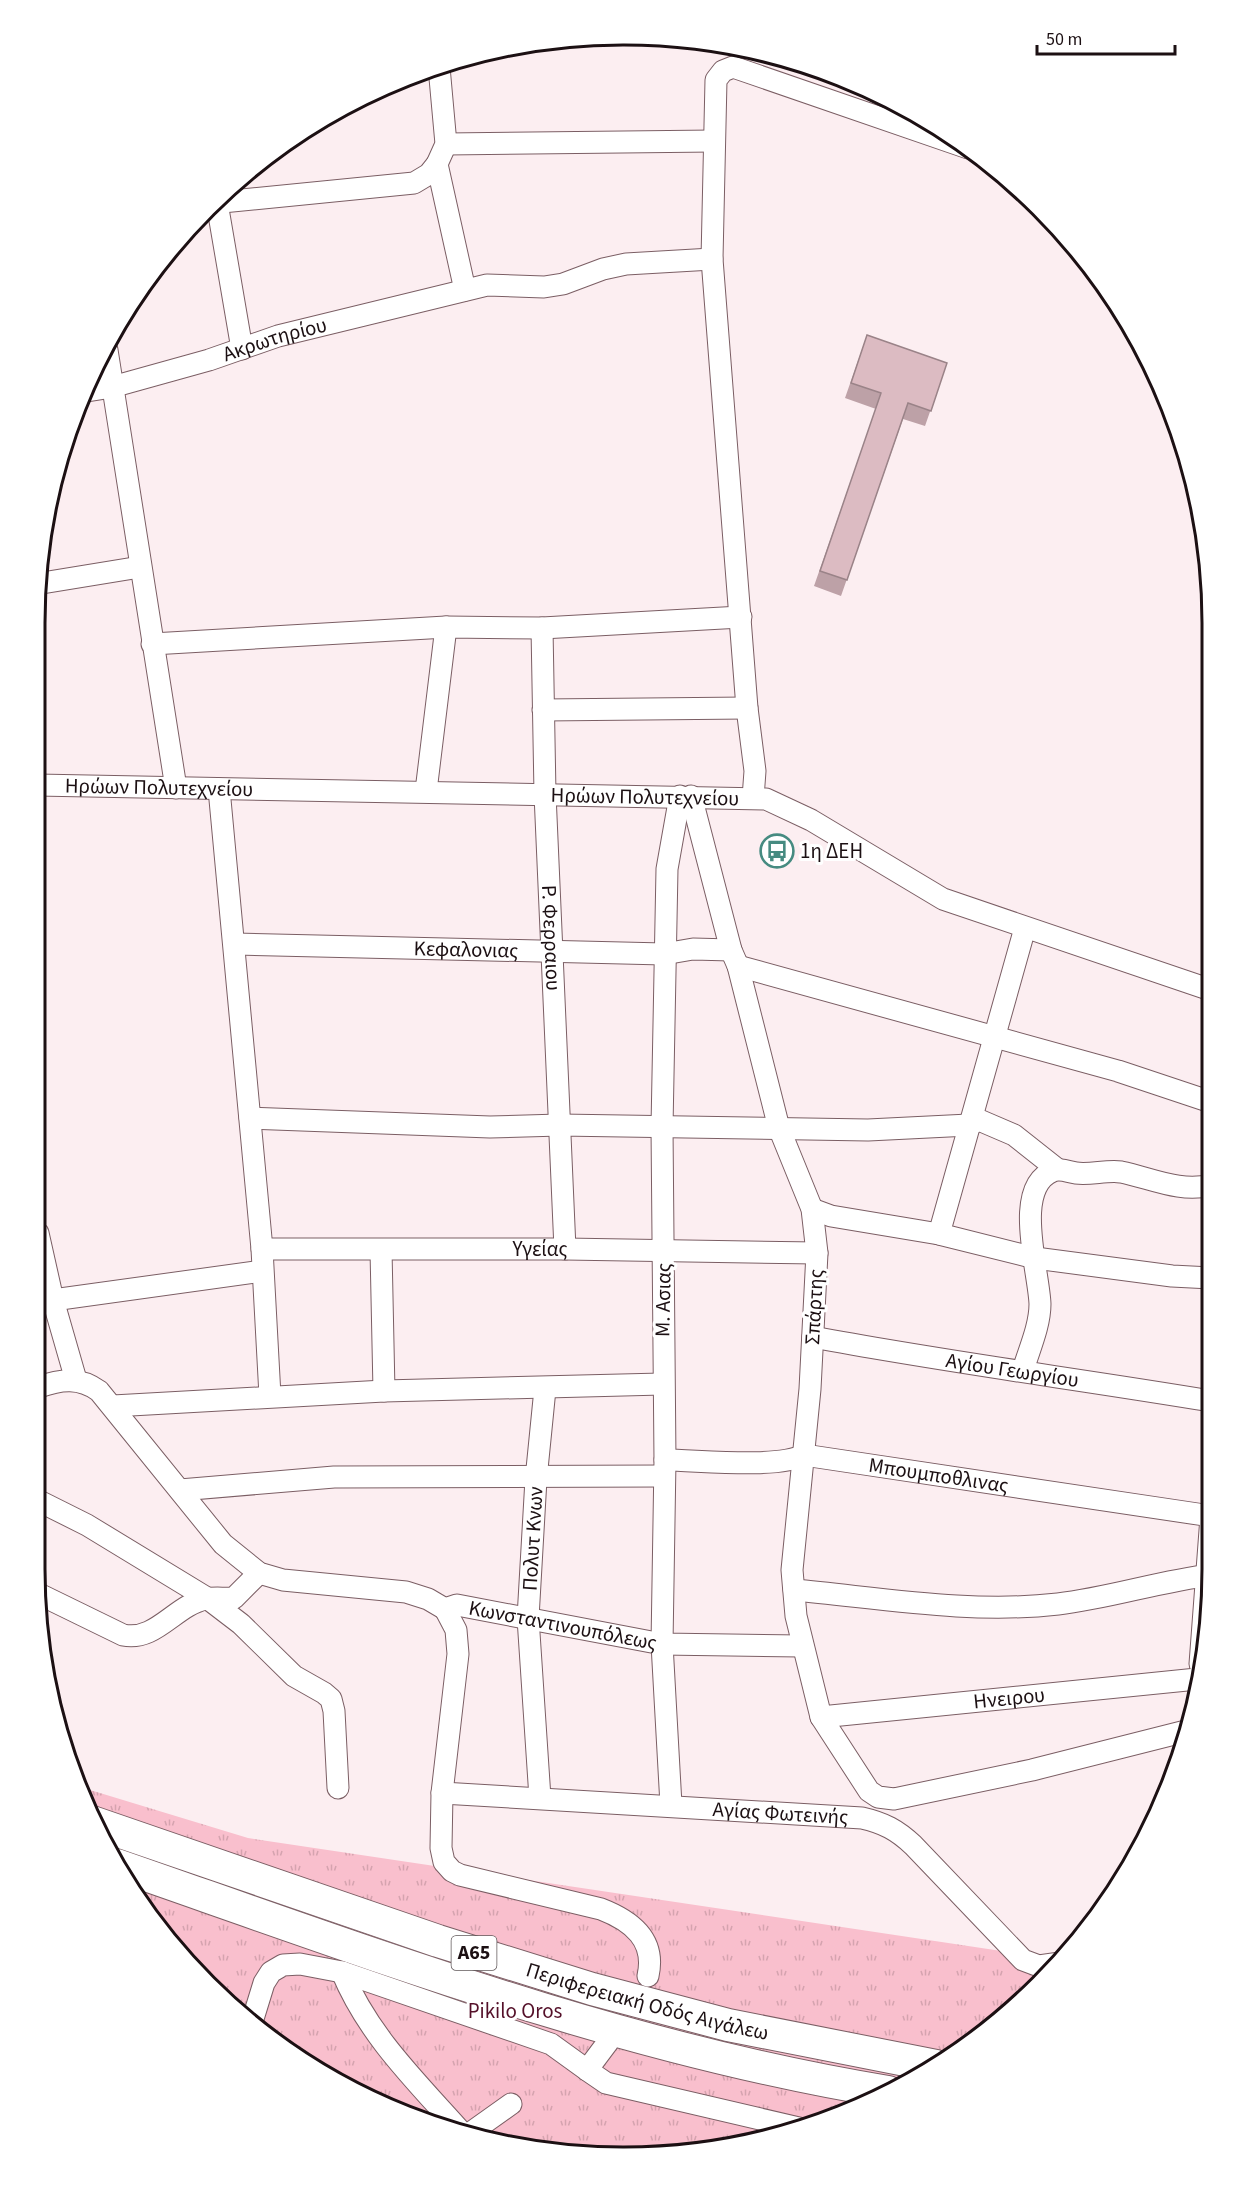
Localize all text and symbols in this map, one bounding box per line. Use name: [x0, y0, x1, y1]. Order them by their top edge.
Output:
scale bar: [1037, 18, 1175, 56]
text: 50 m: [1046, 27, 1082, 52]
street label: Ακρωτηρίου: [218, 310, 330, 369]
street label: Ηρώων Πολυτεχνείου: [65, 771, 253, 804]
street label: Ηρώων Πολυτεχνείου: [550, 780, 739, 813]
bus stop icon: 1η ΔΕΗ: [759, 833, 795, 869]
place label: 1η ΔΕΗ: [800, 836, 863, 866]
street label: Ρ. Φερραιου: [534, 884, 569, 991]
street label: Κεφαλονιας: [413, 933, 519, 966]
street label: Υγείας: [511, 1234, 568, 1264]
street label: Μ. Ασιας: [647, 1263, 679, 1337]
street label: Σπάρτης: [797, 1268, 831, 1346]
street label: Αγίου Γεωργίου: [944, 1345, 1081, 1395]
street label: Μπουμποθλινας: [866, 1450, 1011, 1500]
street label: Πολυτ Κνων: [515, 1485, 551, 1592]
street label: Κωνσταντινουπόλεως: [466, 1593, 659, 1658]
street label: Ηνειρου: [972, 1679, 1046, 1717]
street label: Αγίας Φωτεινής: [712, 1794, 849, 1832]
road number: Α65: [452, 1936, 496, 1970]
street label: Περιφερειακή Οδός Αιγάλεω: [522, 1954, 771, 2048]
park label: Pikilo Oros: [468, 1996, 563, 2026]

